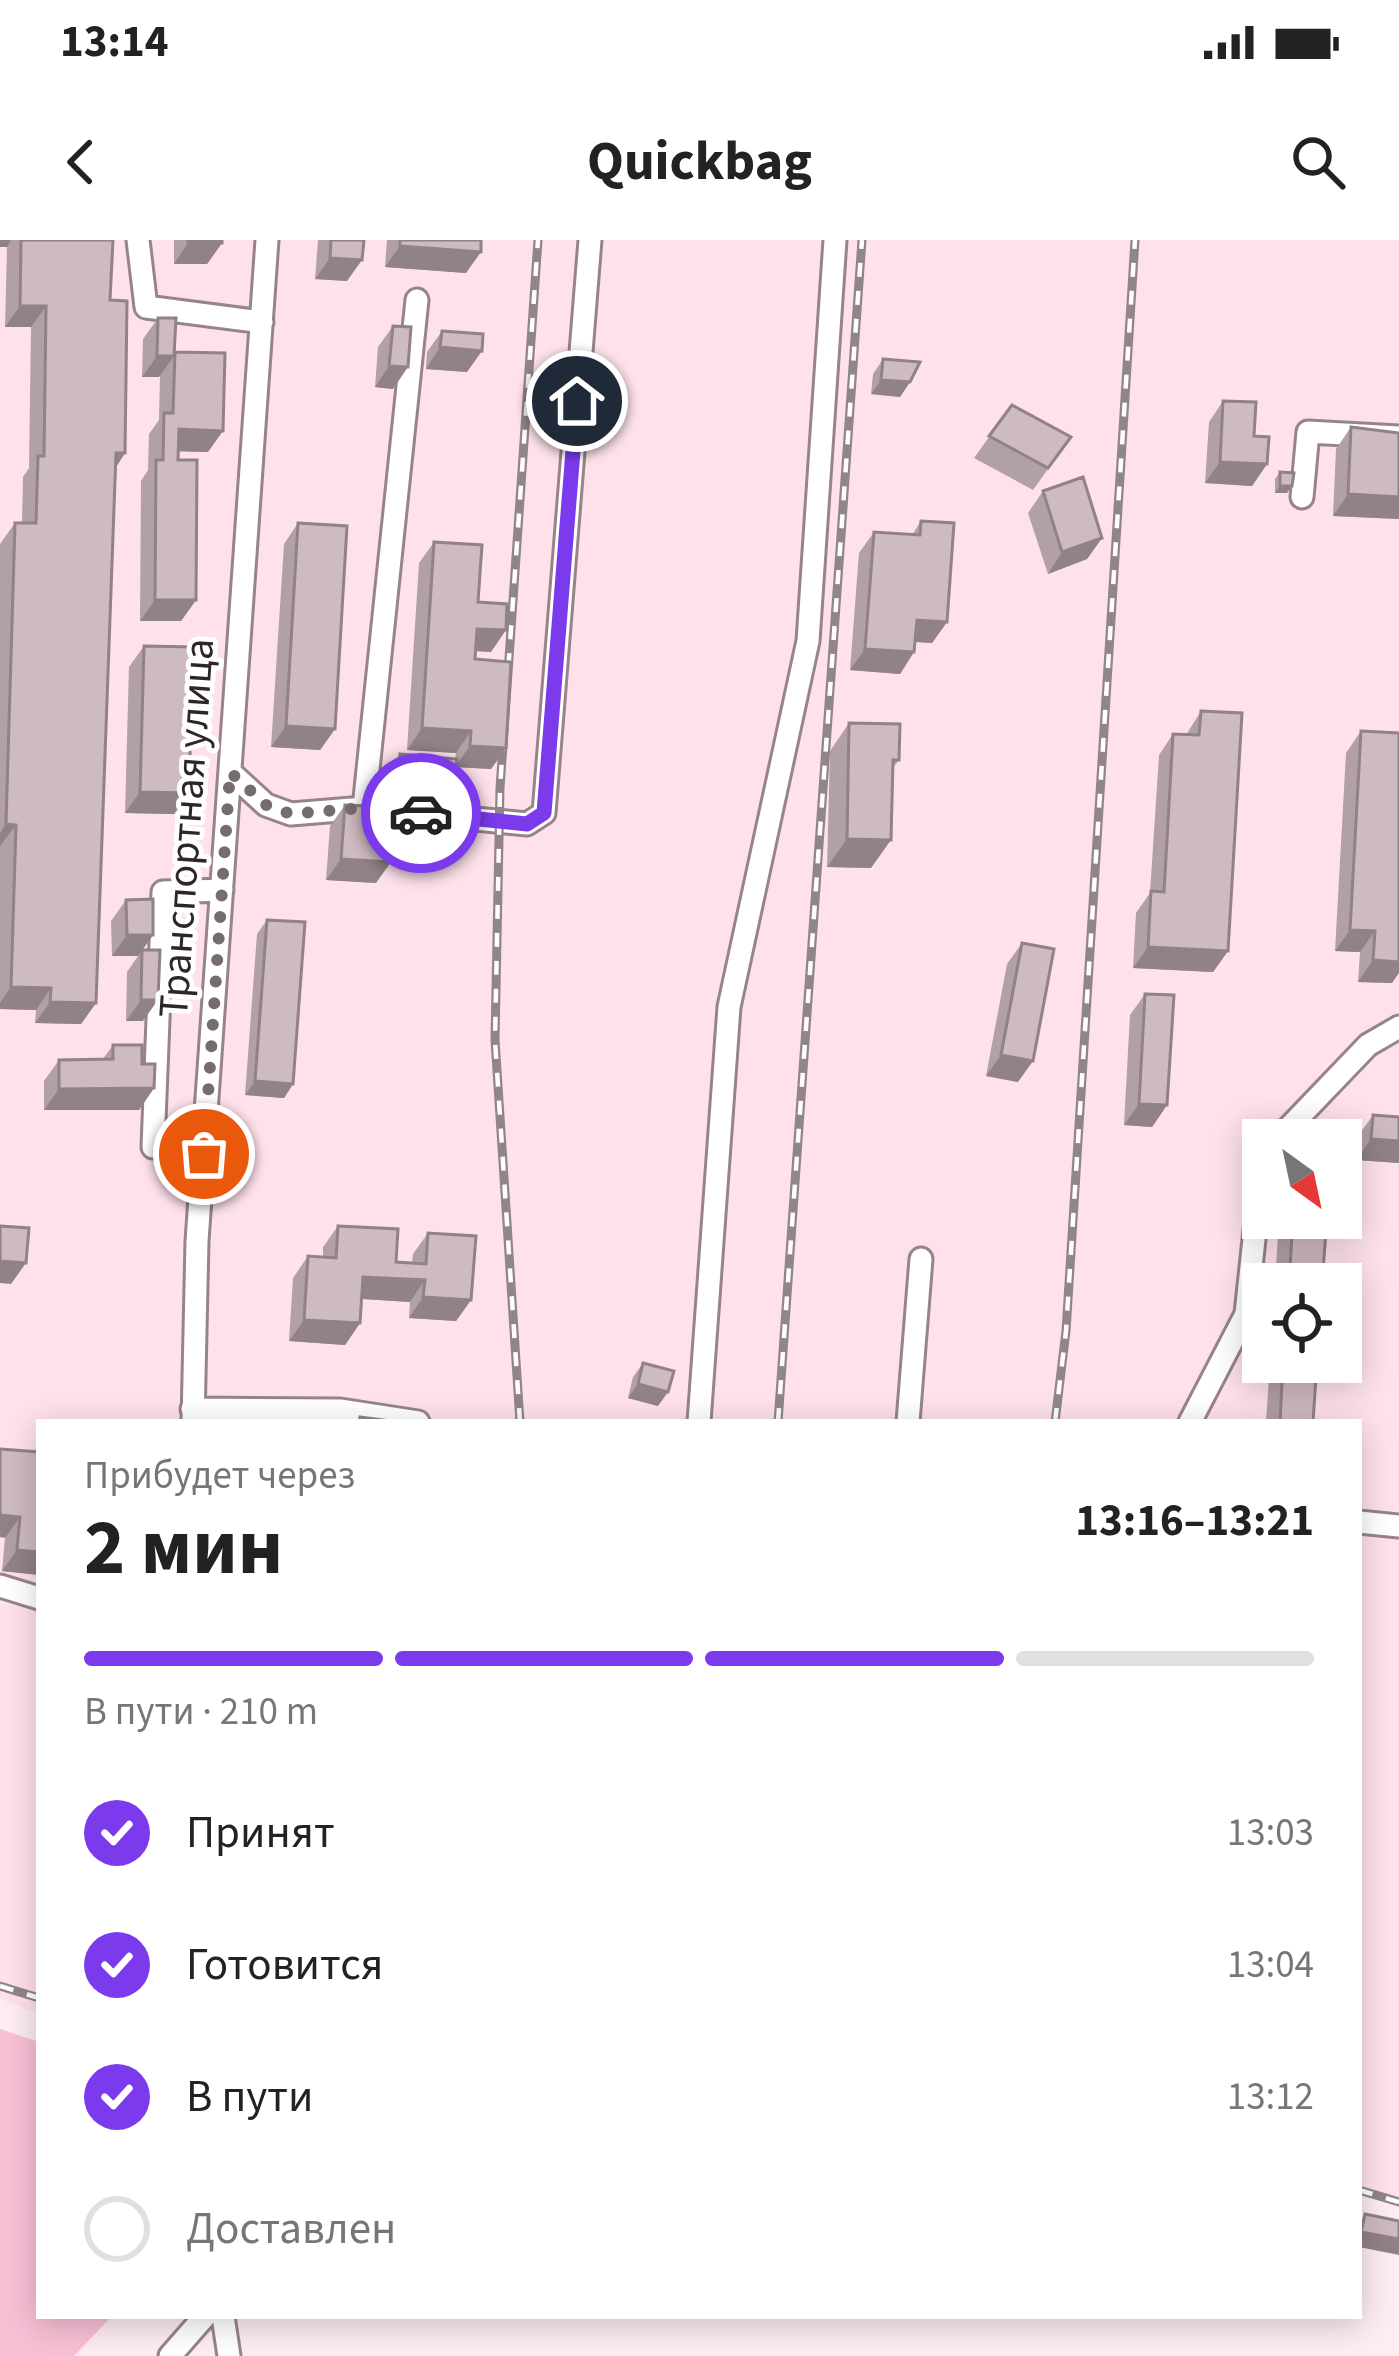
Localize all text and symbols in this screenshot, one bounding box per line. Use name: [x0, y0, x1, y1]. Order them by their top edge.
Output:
text: 13:14: [60, 10, 169, 74]
text: Quickbag: [587, 124, 812, 201]
icon: back: [48, 129, 114, 195]
icon: search: [1285, 129, 1351, 195]
pin: [526, 350, 628, 452]
icon: home: [544, 368, 610, 434]
street label: Транспортная улица: [144, 636, 230, 1020]
courier: [361, 753, 481, 873]
icon: car: [388, 780, 454, 846]
pin: [153, 1103, 255, 1205]
north arrow: [1242, 1119, 1362, 1239]
map controls: [1242, 1119, 1362, 1383]
icon: bag: [171, 1121, 237, 1187]
button: locate: [1242, 1263, 1362, 1383]
text: Прибудет через: [84, 1448, 355, 1504]
text: 13:16–13:21: [1075, 1489, 1314, 1553]
text: 2 мин: [84, 1493, 283, 1604]
text: В пути · 210 m: [84, 1684, 318, 1740]
icon: check: [84, 1800, 150, 1866]
text: Принят: [186, 1801, 335, 1865]
text: 13:03: [1227, 1805, 1314, 1861]
icon: check: [84, 1932, 150, 1998]
text: Готовится: [186, 1933, 383, 1997]
text: 13:04: [1227, 1937, 1314, 1993]
icon: check: [84, 2064, 150, 2130]
text: В пути: [186, 2065, 314, 2129]
text: 13:12: [1227, 2069, 1314, 2125]
text: Доставлен: [186, 2197, 396, 2261]

